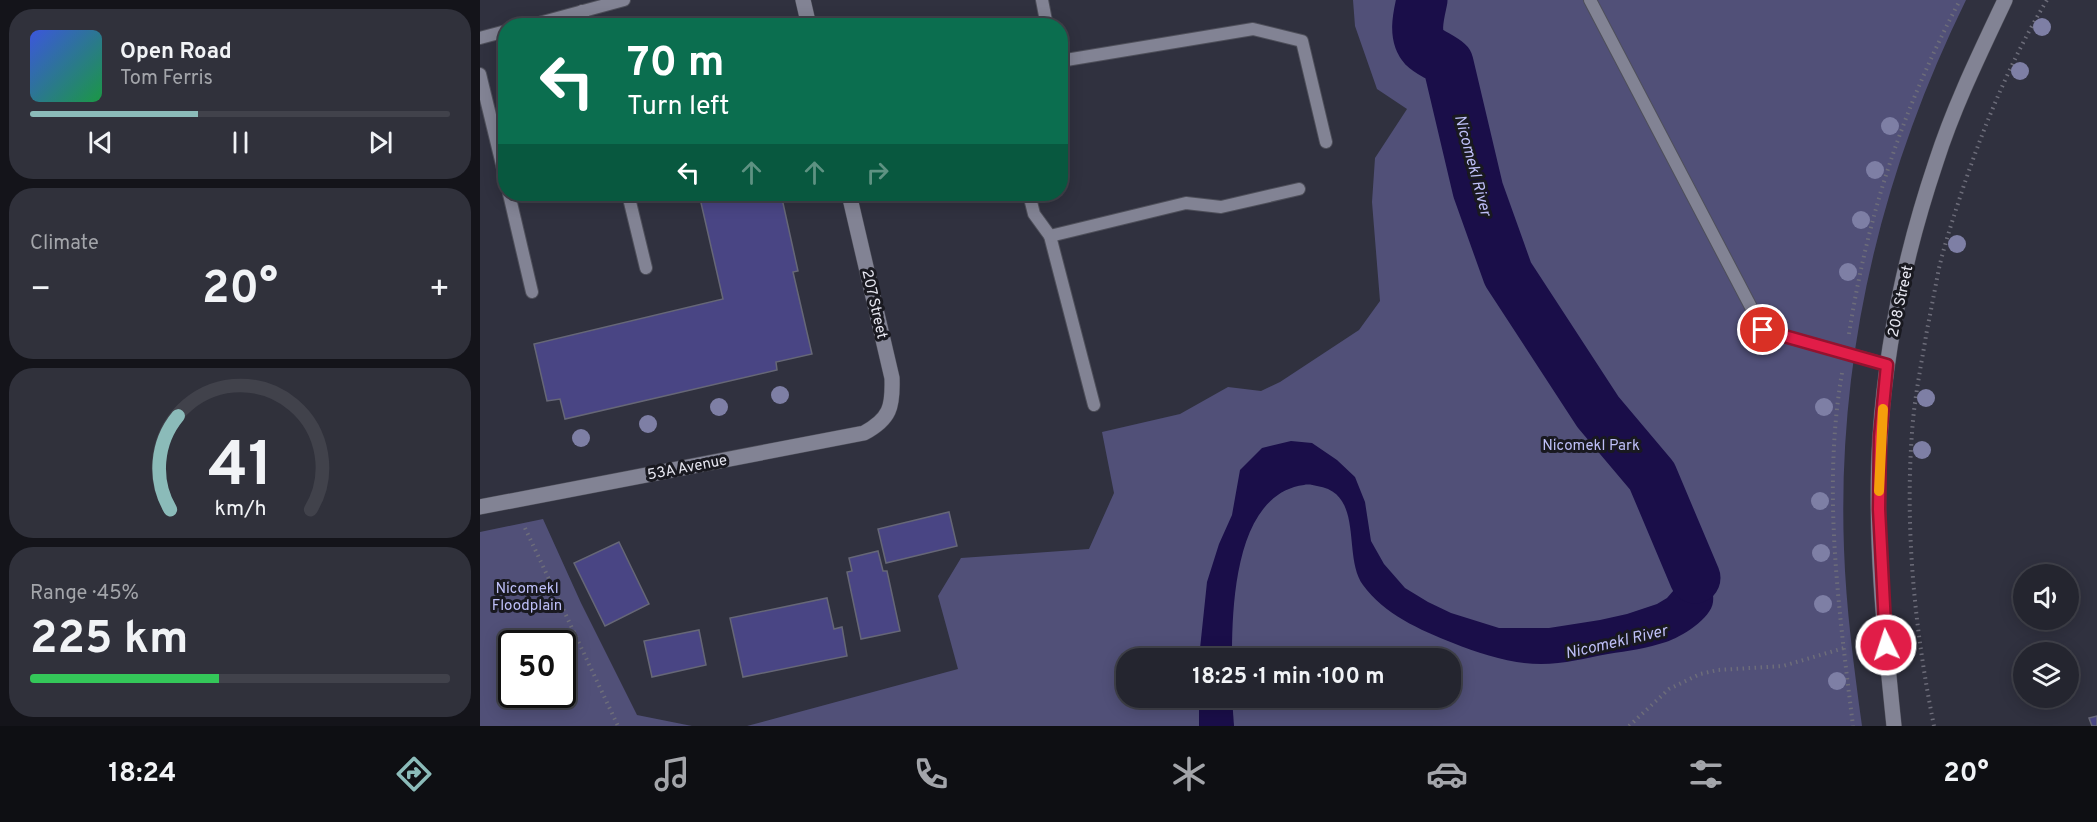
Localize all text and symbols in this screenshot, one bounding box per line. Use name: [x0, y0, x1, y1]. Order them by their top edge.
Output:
text: 70 m: [627, 38, 725, 91]
text: Open Road: [120, 39, 232, 66]
icon: left: [528, 42, 606, 120]
text: Tom Ferris: [120, 66, 213, 92]
text: Turn left: [627, 90, 729, 124]
water label: Nicomekl River: [1449, 113, 1496, 220]
icon: previous: [84, 126, 117, 159]
icon: pause: [224, 126, 257, 159]
icon: next: [364, 126, 397, 159]
icon: left: [672, 156, 705, 189]
icon: ahead: [735, 156, 768, 189]
icon: ahead: [798, 156, 831, 189]
icon: right: [861, 156, 894, 189]
text: Climate: [30, 231, 99, 257]
text: 20°: [202, 262, 278, 319]
street label: 208 Street: [1885, 264, 1918, 339]
street label: 207 Street: [856, 268, 891, 341]
text: −: [30, 270, 51, 312]
text: +: [429, 270, 450, 312]
pin: [1737, 304, 1788, 355]
icon: arrive: [1746, 313, 1779, 346]
text: 41: [207, 429, 273, 508]
park label: Nicomekl Park: [1542, 437, 1640, 456]
street label: 53A Avenue: [646, 451, 729, 486]
text: km/h: [214, 496, 266, 523]
map controls: [2013, 564, 2079, 708]
button: sound: [2013, 564, 2079, 630]
park label: Nicomekl Floodplain: [492, 580, 562, 616]
text: Range · 45%: [30, 581, 139, 607]
text: 225 km: [30, 612, 188, 669]
position arrow: [1854, 613, 1918, 677]
water label: Nicomekl River: [1563, 621, 1671, 664]
speed limit sign: 50: [498, 630, 576, 708]
button: layers: [2013, 642, 2079, 708]
text: 18:25 · 1 min · 100 m: [1192, 664, 1385, 691]
icon: directions: [393, 753, 435, 795]
icon: music: [651, 753, 693, 795]
icon: phone: [910, 753, 952, 795]
icon: climate: [1168, 753, 1210, 795]
icon: car: [1426, 753, 1468, 795]
icon: filters: [1685, 753, 1727, 795]
text: 18:24: [108, 757, 176, 791]
text: 20°: [1943, 757, 1989, 791]

